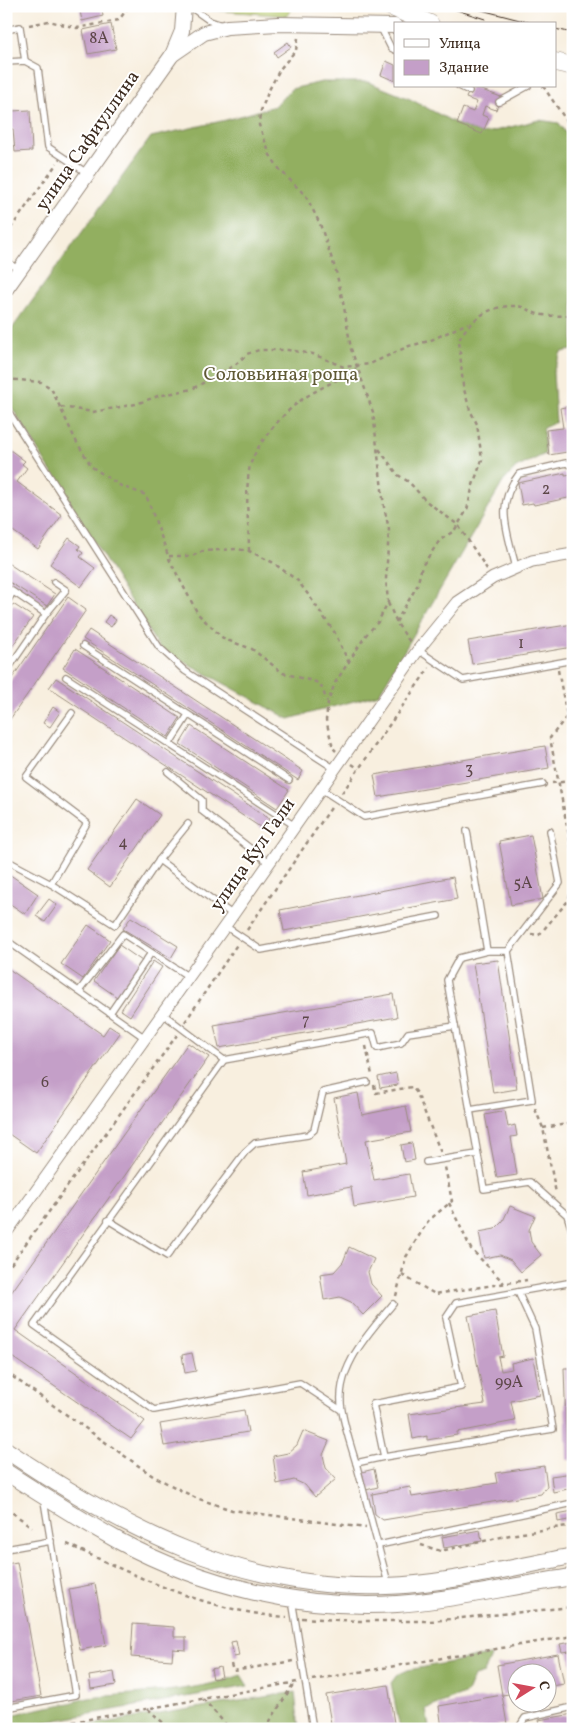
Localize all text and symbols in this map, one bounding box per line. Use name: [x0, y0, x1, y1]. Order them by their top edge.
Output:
legend: [394, 22, 556, 88]
house number: 8А: [89, 28, 109, 50]
text: Улица: [439, 34, 481, 55]
text: Здание: [439, 58, 489, 79]
street label: улица Сафиуллина: [30, 65, 146, 217]
park label: Соловьиная роща: [203, 362, 359, 388]
house number: 2: [542, 479, 550, 501]
house number: 1: [518, 633, 524, 655]
house number: 3: [465, 759, 473, 781]
street label: улица Кул Гали: [204, 793, 302, 917]
house number: 4: [118, 832, 128, 854]
house number: 5А: [514, 873, 532, 895]
house number: 7: [302, 1010, 310, 1032]
house number: 6: [41, 1072, 49, 1094]
house number: 99А: [495, 1372, 523, 1394]
north arrow: [506, 1662, 556, 1712]
text: С: [533, 1680, 553, 1692]

